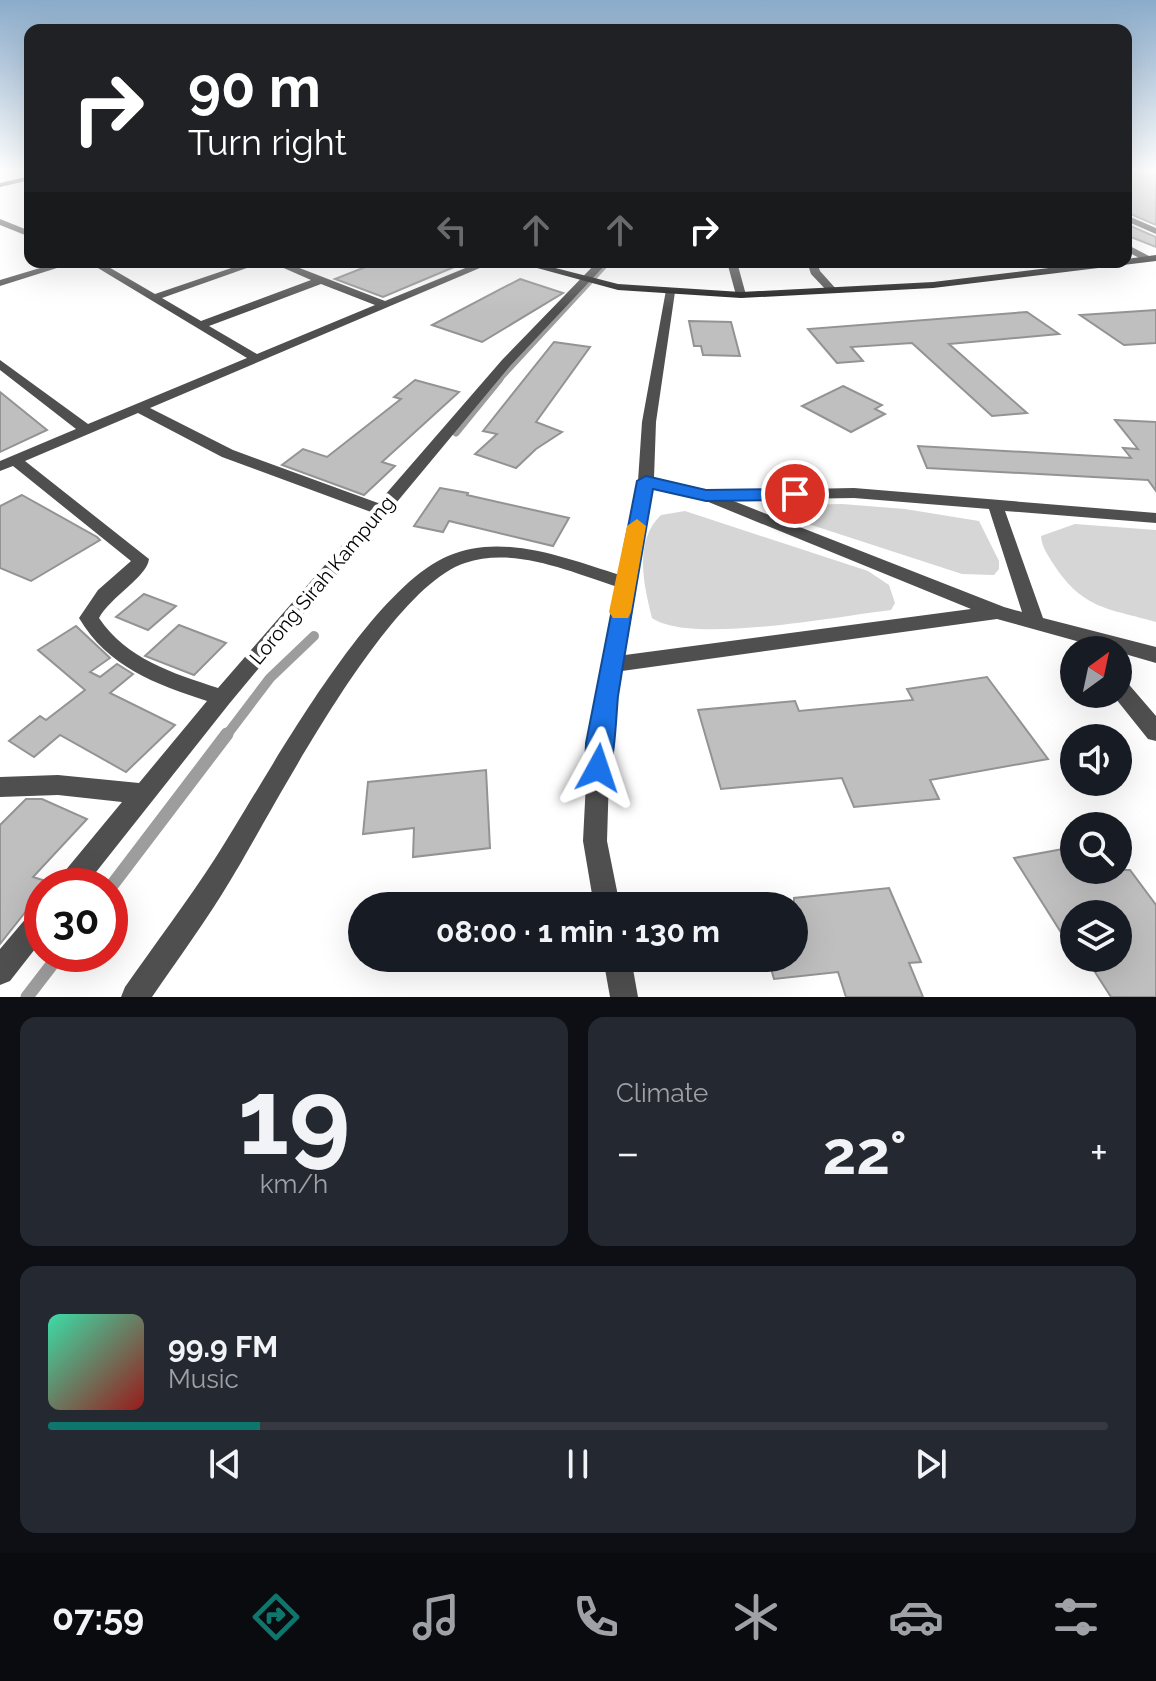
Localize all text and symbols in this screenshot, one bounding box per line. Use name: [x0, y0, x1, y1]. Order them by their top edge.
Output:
text: 90 m: [188, 54, 321, 120]
icon: right: [56, 56, 160, 160]
text: Turn right: [188, 121, 347, 163]
icon: left: [430, 208, 474, 252]
icon: ahead: [514, 208, 558, 252]
icon: ahead: [598, 208, 642, 252]
icon: right: [682, 208, 726, 252]
pin: [761, 460, 829, 528]
icon: arrive: [773, 472, 817, 516]
street label: Lorong Sirah Kampung: [244, 491, 400, 669]
north arrow: [1060, 636, 1132, 708]
map controls: [1060, 636, 1132, 972]
button: sound: [1060, 724, 1132, 796]
position arrow: [556, 726, 640, 810]
button: search: [1060, 812, 1132, 884]
speed limit sign: 30: [24, 868, 128, 972]
button: layers: [1060, 900, 1132, 972]
text: 08:00 · 1 min · 130 m: [436, 914, 720, 949]
text: 19: [238, 1056, 350, 1178]
text: Climate: [616, 1078, 708, 1108]
text: 22°: [823, 1118, 907, 1188]
text: −: [616, 1127, 640, 1178]
text: +: [1090, 1127, 1108, 1178]
text: km/h: [260, 1169, 328, 1199]
text: 99.9 FM: [168, 1329, 278, 1364]
text: Music: [168, 1364, 239, 1394]
icon: previous: [203, 1442, 247, 1486]
icon: pause: [556, 1442, 600, 1486]
icon: next: [909, 1442, 953, 1486]
icon: directions: [248, 1589, 304, 1645]
icon: music: [408, 1589, 464, 1645]
icon: phone: [568, 1589, 624, 1645]
icon: climate: [728, 1589, 784, 1645]
icon: car: [888, 1589, 944, 1645]
icon: filters: [1048, 1589, 1104, 1645]
text: 07:59: [52, 1596, 144, 1638]

